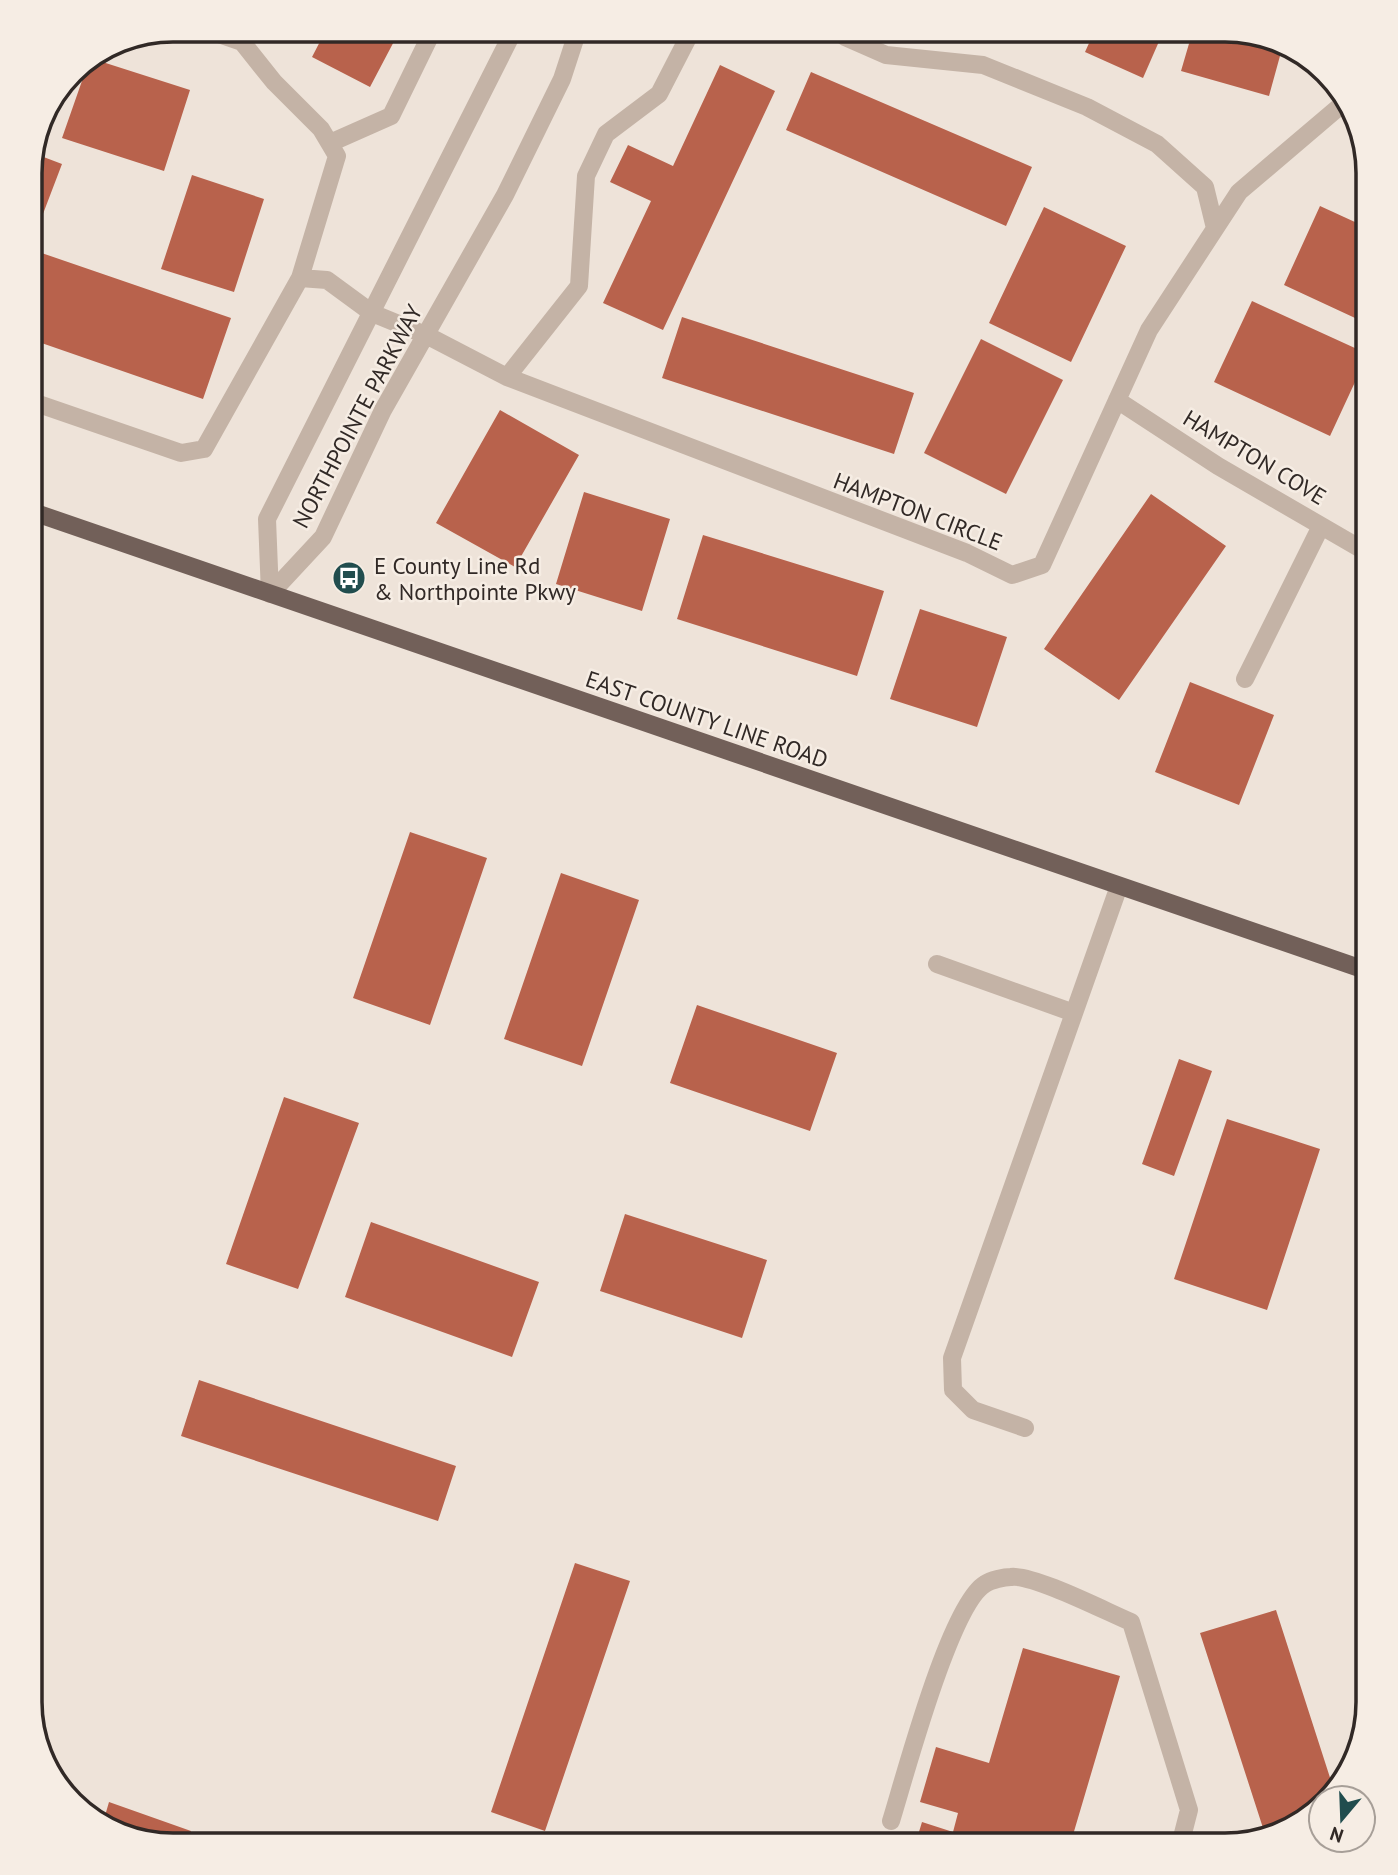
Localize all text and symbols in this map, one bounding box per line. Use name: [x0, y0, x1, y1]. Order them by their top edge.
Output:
street label: NORTHPOINTE PARKWAY: [286, 299, 428, 533]
street label: HAMPTON COVE: [1178, 403, 1332, 511]
street label: HAMPTON CIRCLE: [829, 465, 1007, 557]
place label: E County Line Rd & Northpointe Pkwy: [374, 551, 576, 606]
bus stop icon: E County Line Rd & Northpointe Pkwy: [330, 559, 368, 597]
street label: EAST COUNTY LINE ROAD: [582, 664, 832, 774]
north arrow: [1307, 1784, 1377, 1854]
text: N: [1327, 1822, 1346, 1848]

